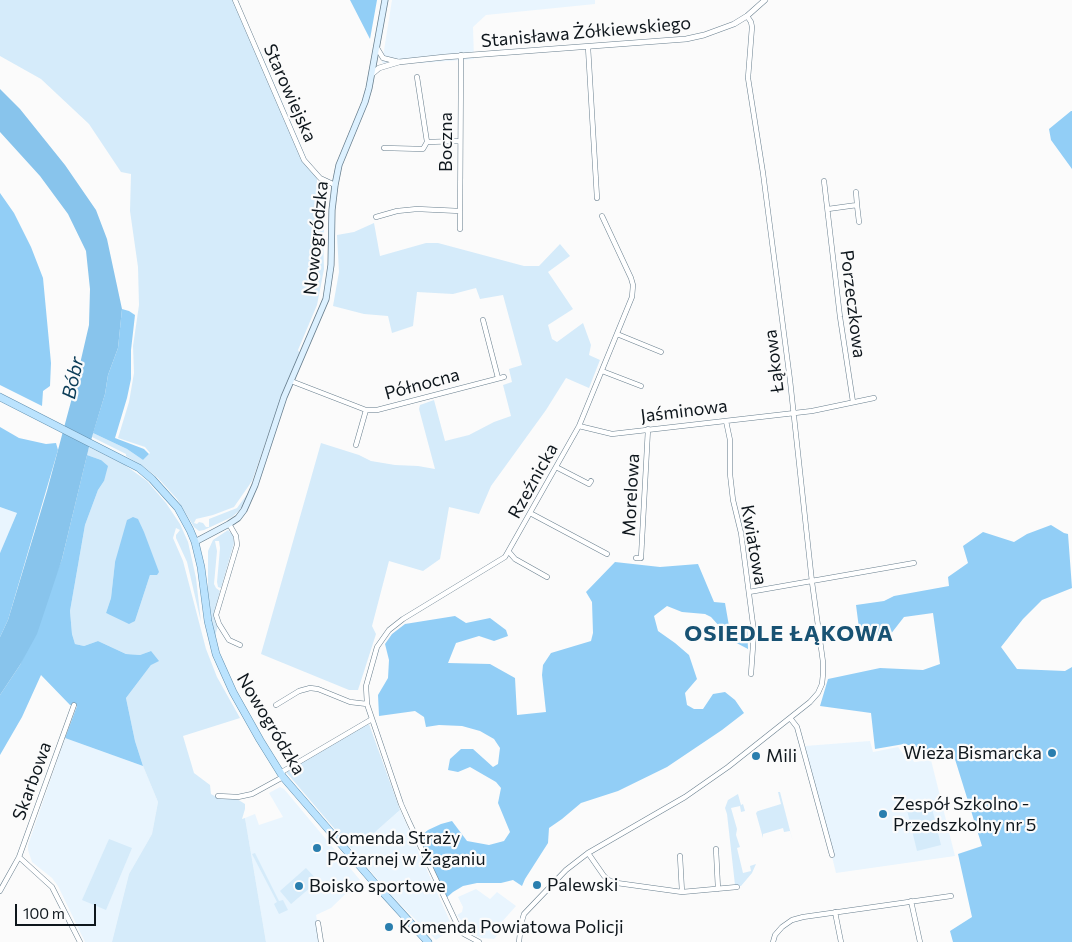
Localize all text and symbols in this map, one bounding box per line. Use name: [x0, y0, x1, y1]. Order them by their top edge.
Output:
street label: Stanisława Żółkiewskiego: [480, 12, 692, 52]
street label: Starowiejska: [259, 41, 321, 145]
street label: Boczna: [435, 112, 457, 172]
street label: Nowogródzka: [299, 180, 333, 296]
street label: Porzeczkowa: [836, 249, 870, 359]
street label: Łąkowa: [759, 328, 789, 394]
water label: Bóbr: [57, 355, 89, 401]
street label: Północna: [382, 364, 462, 404]
street label: Jaśminowa: [639, 395, 729, 427]
street label: Rzeźnicka: [504, 440, 562, 522]
street label: Morelowa: [618, 453, 644, 537]
street label: Kwiatowa: [736, 503, 772, 587]
district label: OSIEDLE ŁĄKOWA: [683, 621, 895, 647]
street label: Nowogródzka: [232, 669, 310, 779]
street label: Skarbowa: [8, 739, 56, 823]
place label: Wieża Bismarcka: [903, 742, 1042, 764]
place label: Mili: [766, 745, 797, 767]
marker: Wieża Bismarcka: [1046, 747, 1058, 759]
marker: Mili: [750, 750, 762, 762]
place label: Zespół Szkolno - Przedszkolny nr 5: [893, 793, 1036, 836]
marker: Zespół Szkolno - Przedszkolny nr 5: [877, 808, 889, 820]
place label: Komenda Straży Pożarnej w Żaganiu: [327, 827, 486, 870]
marker: Komenda Straży Pożarnej w Żaganiu: [311, 842, 323, 854]
place label: Palewski: [547, 874, 618, 896]
place label: Boisko sportowe: [309, 875, 446, 897]
marker: Palewski: [531, 879, 543, 891]
marker: Boisko sportowe: [293, 880, 305, 892]
scale bar: [18, 894, 99, 926]
text: 100 m: [23, 904, 65, 922]
place label: Komenda Powiatowa Policji: [399, 916, 624, 938]
marker: Komenda Powiatowa Policji: [383, 921, 395, 933]

